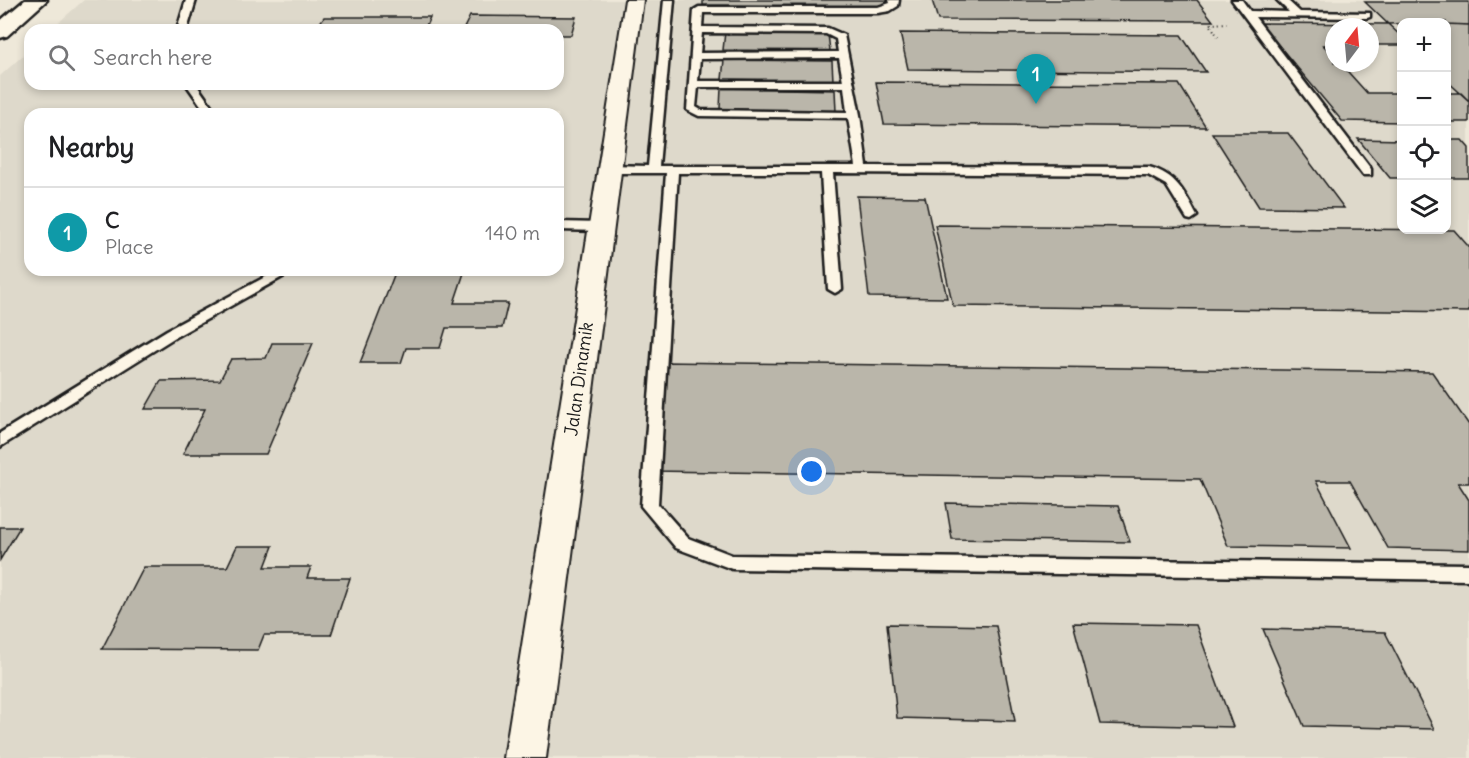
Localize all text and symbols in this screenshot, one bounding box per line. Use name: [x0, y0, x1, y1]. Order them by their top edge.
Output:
north arrow: [1325, 18, 1379, 72]
map controls: [1397, 18, 1451, 234]
button: +: [1397, 18, 1451, 72]
search box: [24, 24, 564, 90]
icon: search: [45, 41, 78, 74]
text: Search here: [93, 43, 212, 71]
pin: 1: [1016, 54, 1056, 104]
button: −: [1397, 72, 1451, 126]
button: locate: [1397, 126, 1451, 180]
text: Nearby: [48, 131, 134, 164]
button: layers: [1397, 180, 1451, 234]
text: C: [105, 206, 119, 234]
text: 1: [64, 220, 71, 245]
text: 140 m: [485, 220, 540, 245]
text: Place: [105, 234, 153, 259]
street label: Jalan Dinamik: [559, 320, 598, 437]
your location: [797, 457, 826, 486]

